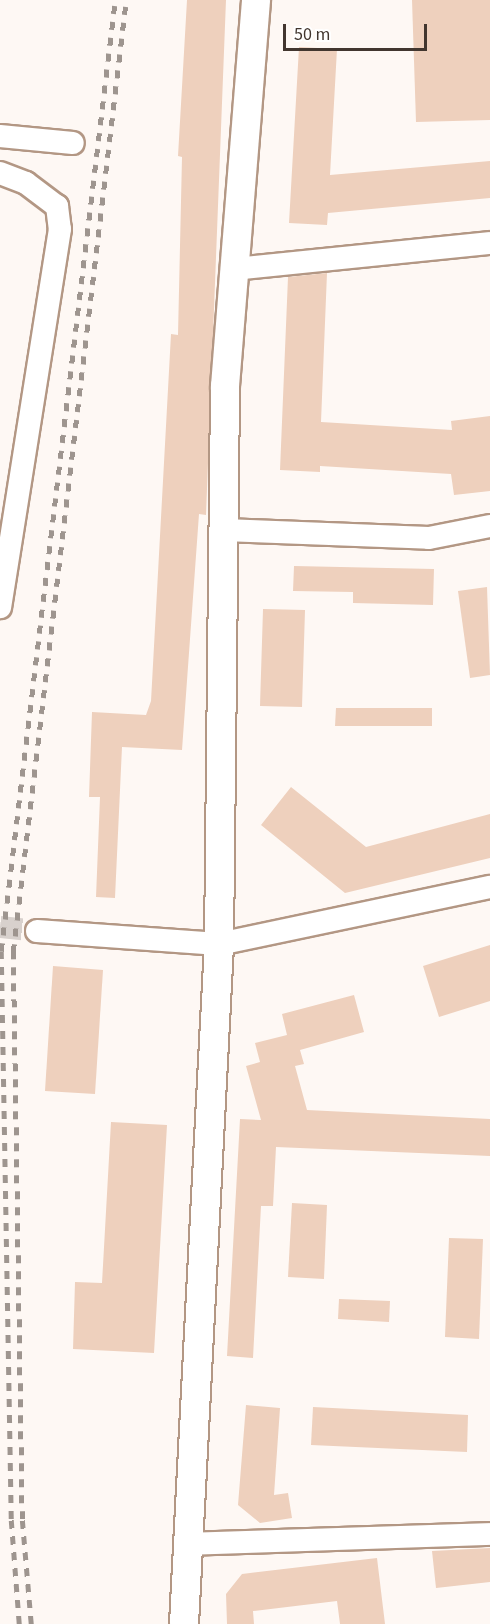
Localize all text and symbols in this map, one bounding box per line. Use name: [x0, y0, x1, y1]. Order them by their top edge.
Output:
scale bar: [286, 12, 430, 50]
text: 50 m: [294, 22, 330, 47]

